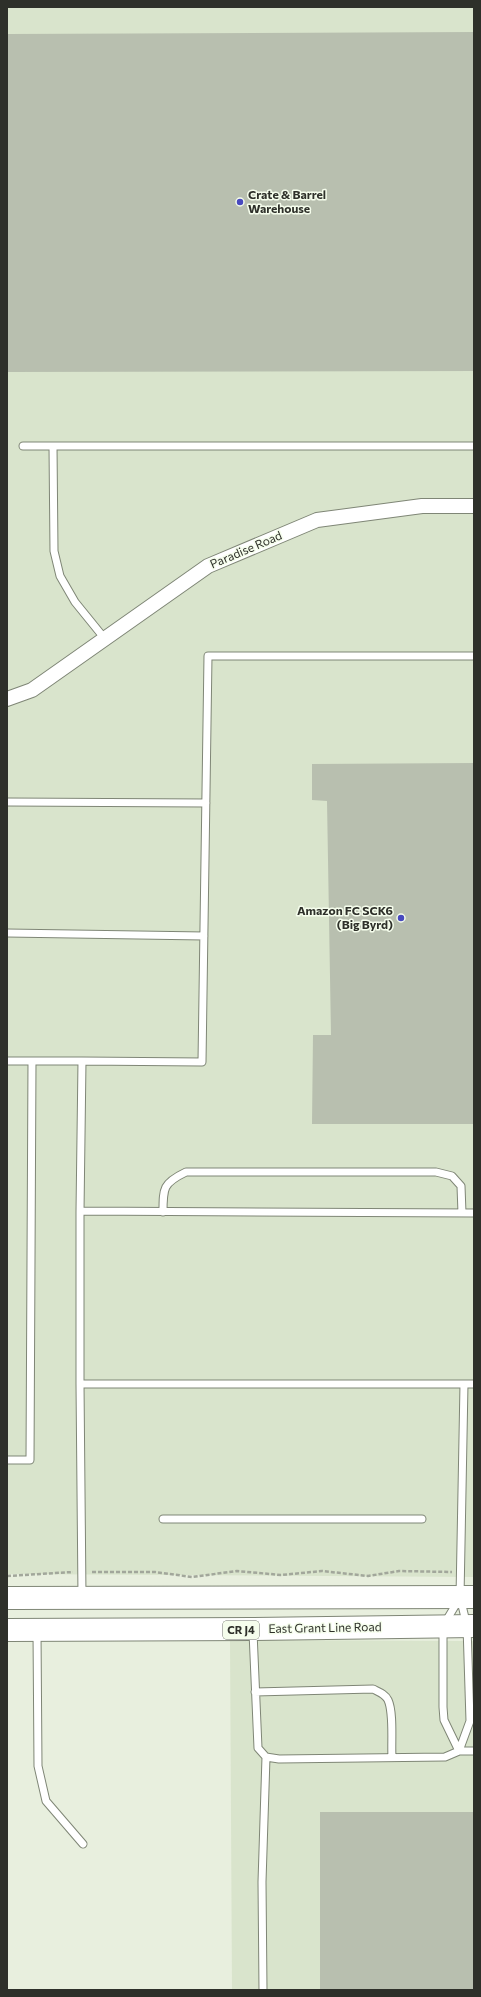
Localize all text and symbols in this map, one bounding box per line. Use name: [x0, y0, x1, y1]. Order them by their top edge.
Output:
place label: Crate & Barrel Warehouse: [248, 187, 326, 215]
marker: Crate & Barrel Warehouse: [235, 197, 245, 207]
street label: Paradise Road: [207, 528, 284, 571]
place label: Amazon FC SCK6 (Big Byrd): [297, 903, 393, 931]
marker: Amazon FC SCK6 (Big Byrd): [396, 913, 406, 923]
street label: East Grant Line Road: [268, 1619, 382, 1635]
road number: CR J4: [223, 1621, 259, 1639]

